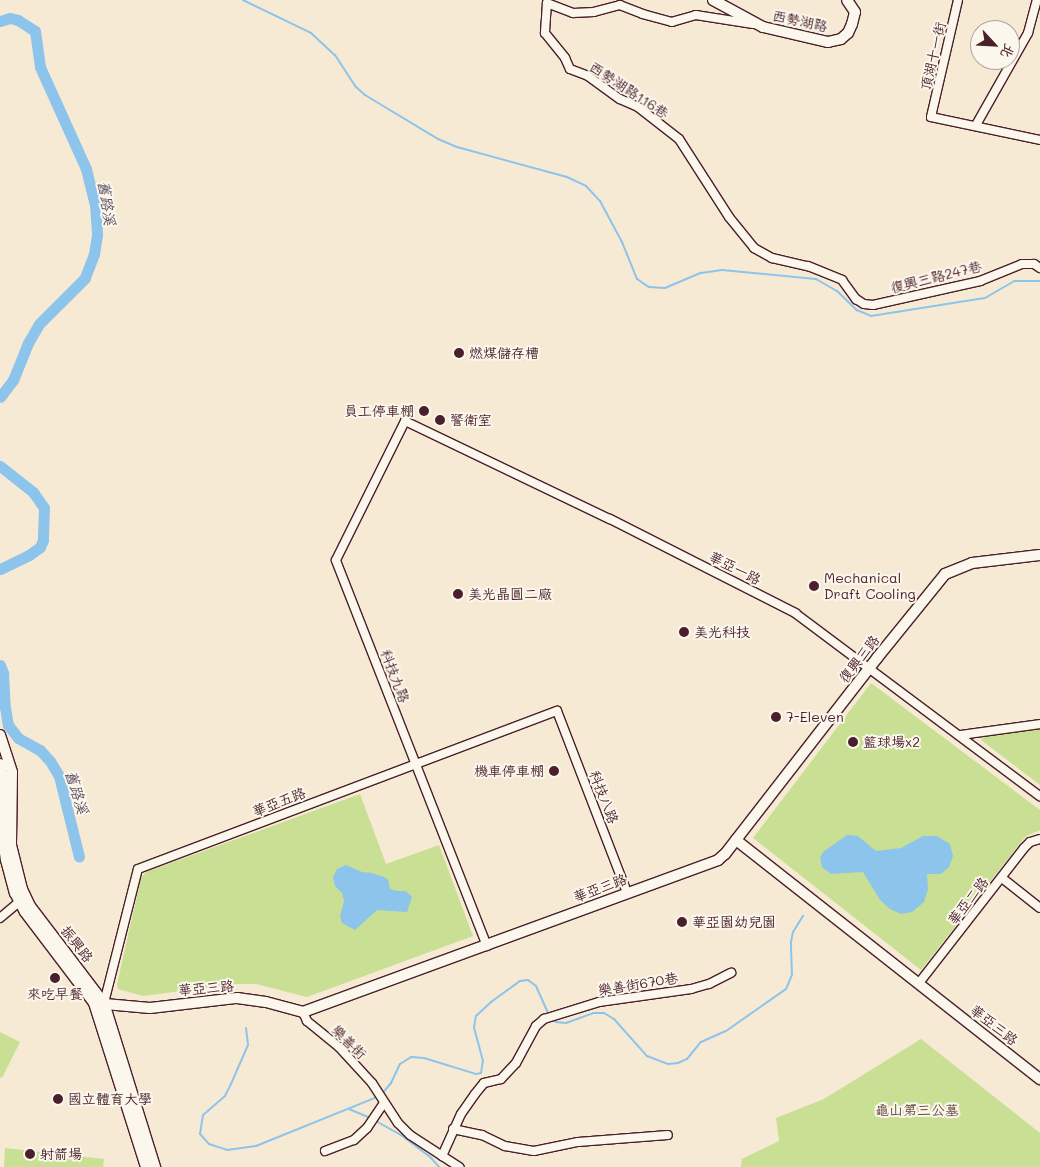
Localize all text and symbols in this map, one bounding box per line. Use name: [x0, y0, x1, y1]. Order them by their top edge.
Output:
street label: 西勢湖路: [771, 7, 829, 35]
street label: 頂湖十一街: [917, 20, 949, 92]
north arrow: [970, 20, 1020, 70]
text: 北: [997, 41, 1020, 61]
street label: 西勢湖路116巷: [586, 58, 672, 122]
water label: 舊路溪: [95, 179, 119, 227]
street label: 復興三路247巷: [888, 258, 984, 296]
place label: 燃煤儲存槽: [469, 345, 539, 361]
marker: 燃煤儲存槽: [453, 347, 465, 359]
place label: 員工停車棚: [344, 403, 414, 419]
marker: 員工停車棚: [418, 405, 430, 417]
place label: 警衛室: [450, 412, 492, 428]
marker: 警衛室: [434, 414, 446, 426]
street label: 華亞一路: [706, 548, 764, 588]
place label: Mechanical Draft Cooling: [824, 570, 916, 602]
marker: Mechanical Draft Cooling: [808, 580, 820, 592]
place label: 美光晶圓二廠: [468, 586, 552, 602]
marker: 美光晶圓二廠: [452, 588, 464, 600]
place label: 美光科技: [694, 624, 750, 640]
marker: 美光科技: [678, 626, 690, 638]
street label: 復興三路: [835, 632, 883, 686]
street label: 科技九路: [377, 647, 413, 705]
place label: 7-Eleven: [786, 709, 844, 725]
marker: 7-Eleven: [770, 711, 782, 723]
place label: 籃球場x2: [863, 734, 920, 750]
marker: 籃球場x2: [847, 736, 859, 748]
place label: 機車停車棚: [474, 763, 544, 779]
marker: 機車停車棚: [548, 765, 560, 777]
water label: 舊路溪: [62, 768, 92, 816]
street label: 科技八路: [586, 768, 622, 826]
street label: 華亞五路: [250, 784, 308, 820]
street label: 華亞三路: [571, 871, 629, 905]
street label: 華亞二路: [944, 874, 992, 928]
place label: 華亞園幼兒園: [692, 914, 776, 930]
marker: 華亞園幼兒園: [676, 916, 688, 928]
street label: 振興路: [57, 922, 97, 966]
street label: 樂善街670巷: [597, 969, 679, 999]
marker: 來吃早餐: [49, 972, 61, 984]
street label: 華亞三路: [177, 977, 235, 999]
place label: 來吃早餐: [27, 986, 83, 1002]
street label: 華亞三路: [967, 1001, 1021, 1049]
street label: 樂善街: [328, 1021, 370, 1063]
place label: 國立體育大學: [68, 1091, 152, 1107]
marker: 國立體育大學: [52, 1093, 64, 1105]
park label: 龜山第三公墓: [875, 1102, 959, 1118]
place label: 射箭場: [40, 1146, 82, 1162]
marker: 射箭場: [24, 1148, 36, 1160]

